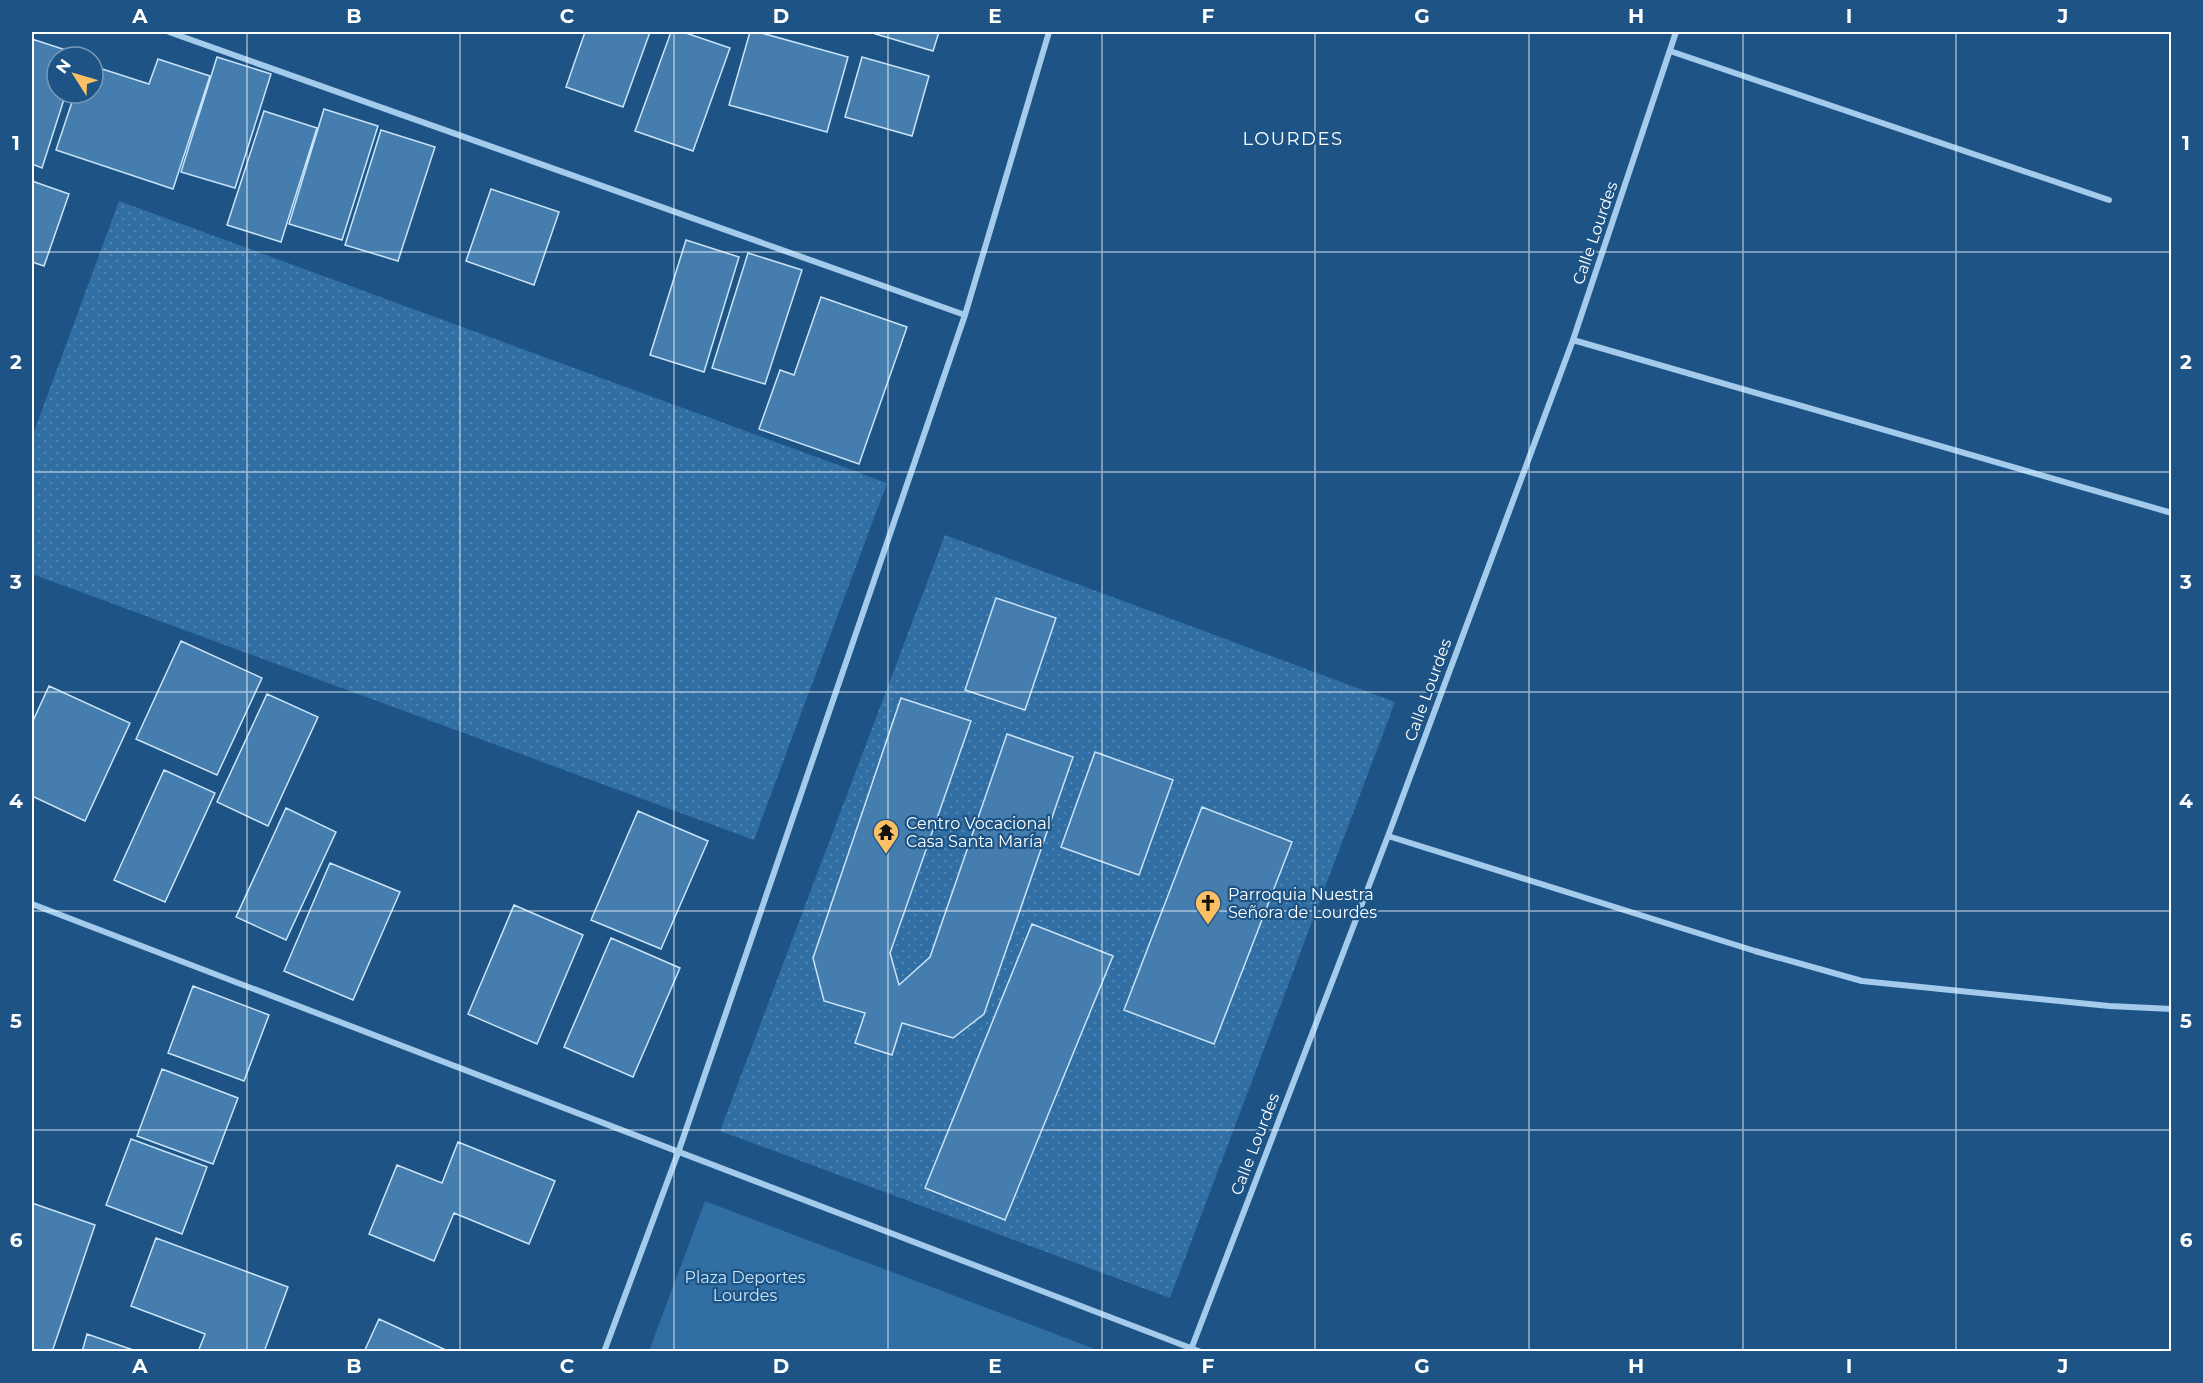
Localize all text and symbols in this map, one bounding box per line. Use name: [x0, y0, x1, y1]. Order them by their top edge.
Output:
text: A: [131, 4, 148, 28]
text: B: [346, 4, 362, 28]
text: C: [560, 4, 575, 28]
text: D: [773, 4, 789, 28]
text: E: [988, 4, 1002, 28]
text: F: [1202, 4, 1215, 28]
text: G: [1414, 4, 1430, 28]
text: H: [1628, 4, 1644, 28]
text: I: [1846, 4, 1852, 28]
text: J: [2057, 4, 2068, 28]
north arrow: [45, 45, 105, 105]
text: N: [52, 55, 75, 77]
district label: LOURDES: [1242, 128, 1344, 150]
text: 1: [12, 131, 20, 155]
text: 1: [2182, 131, 2190, 155]
street label: Calle Lourdes: [1568, 179, 1622, 287]
text: 2: [10, 350, 22, 374]
text: 2: [2180, 350, 2192, 374]
text: 3: [9, 570, 22, 594]
text: 3: [2179, 570, 2192, 594]
street label: Calle Lourdes: [1401, 636, 1455, 744]
text: 4: [9, 789, 23, 813]
text: 4: [2179, 789, 2193, 813]
place label: Centro Vocacional Casa Santa María: [906, 814, 1051, 851]
temple icon: Centro Vocacional Casa Santa María: [871, 817, 901, 855]
place label: Parroquia Nuestra Señora de Lourdes: [1228, 885, 1377, 922]
church icon: Parroquia Nuestra Señora de Lourdes: [1193, 888, 1223, 926]
text: 5: [10, 1009, 22, 1033]
text: 5: [2180, 1009, 2192, 1033]
street label: Calle Lourdes: [1227, 1090, 1283, 1198]
text: 6: [10, 1228, 23, 1252]
text: 6: [2180, 1228, 2193, 1252]
park label: Plaza Deportes Lourdes: [684, 1268, 806, 1305]
text: A: [131, 1354, 148, 1378]
text: B: [346, 1354, 362, 1378]
text: C: [560, 1354, 575, 1378]
text: D: [773, 1354, 789, 1378]
text: E: [988, 1354, 1002, 1378]
text: F: [1202, 1354, 1215, 1378]
text: G: [1414, 1354, 1430, 1378]
text: H: [1628, 1354, 1644, 1378]
text: I: [1846, 1354, 1852, 1378]
text: J: [2057, 1354, 2068, 1378]

